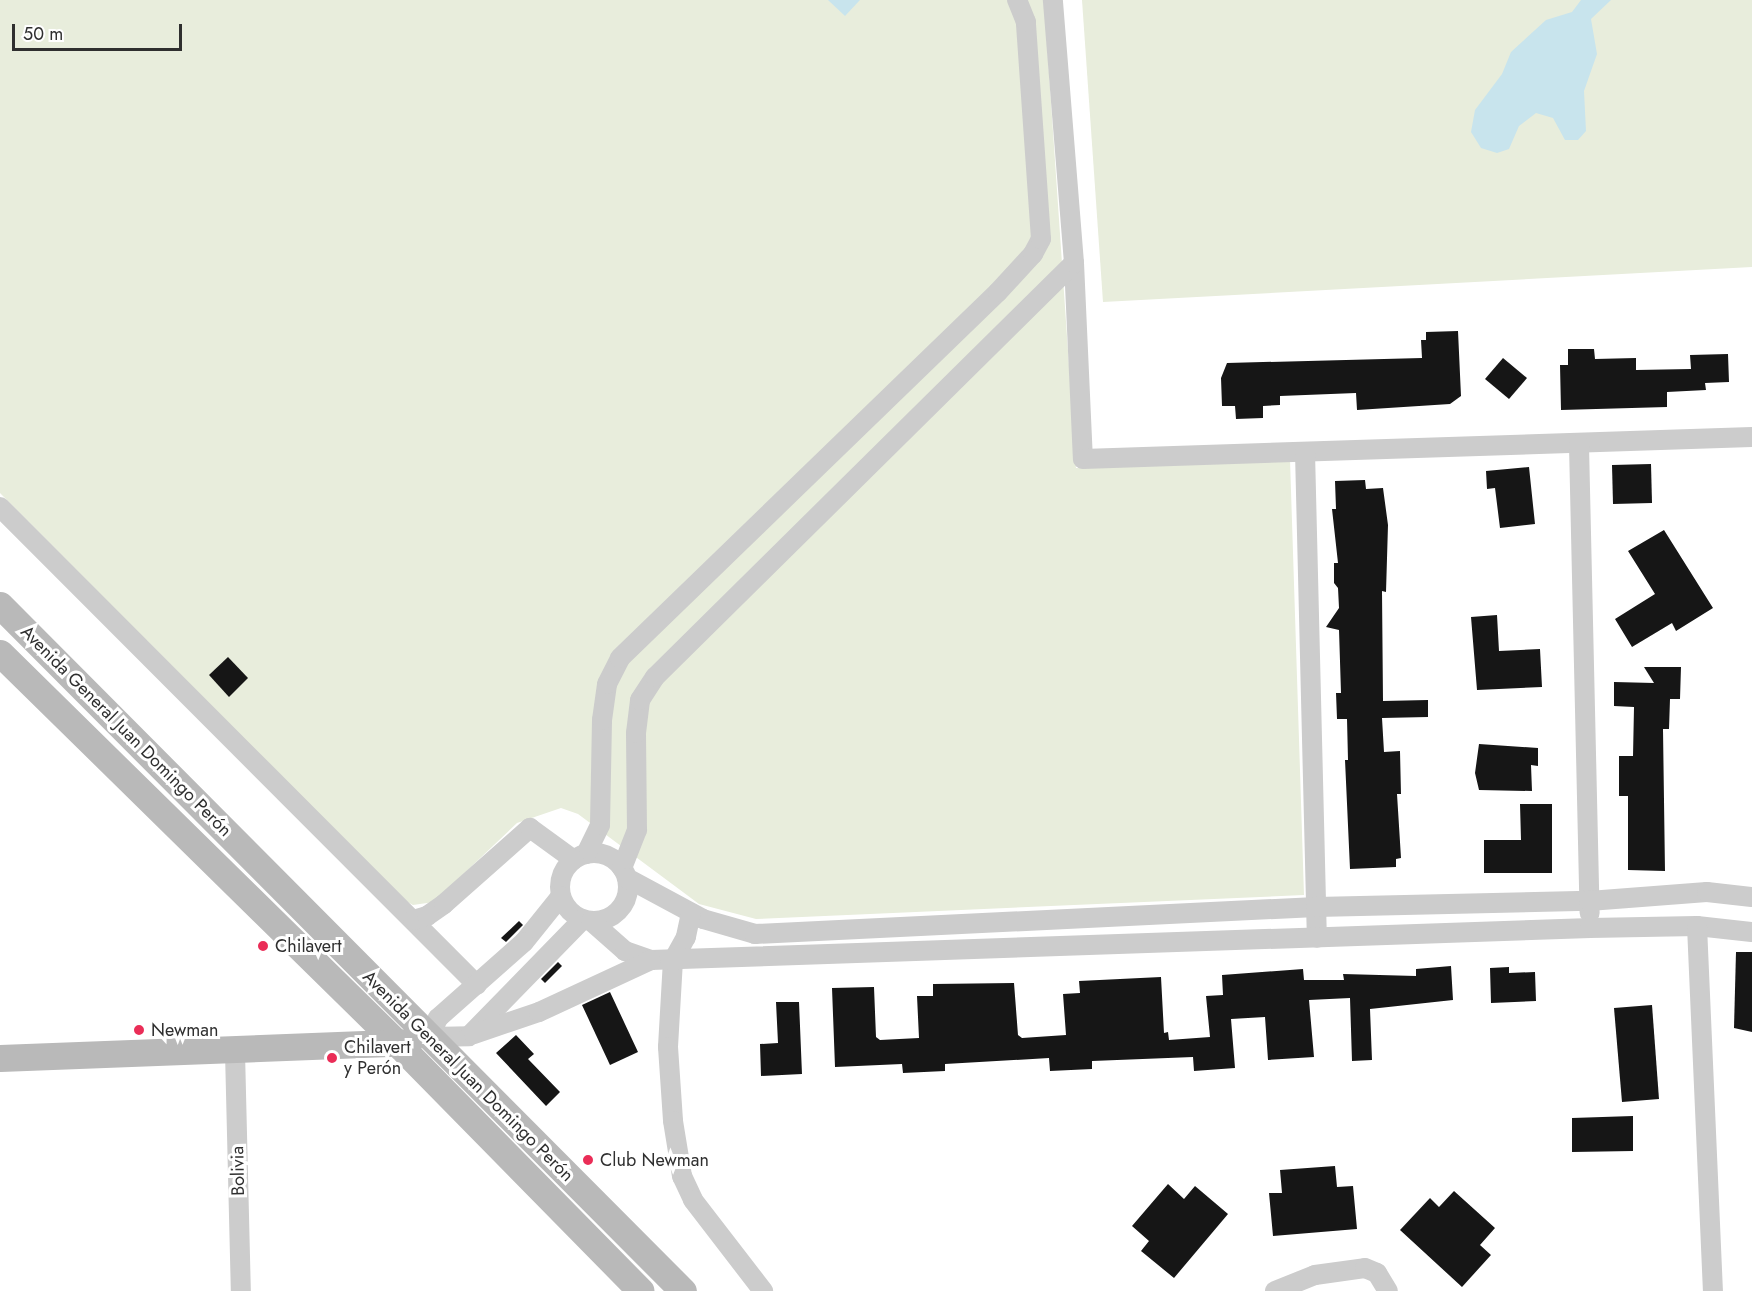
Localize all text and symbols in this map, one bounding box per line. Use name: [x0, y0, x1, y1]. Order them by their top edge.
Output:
scale bar: [15, 12, 184, 50]
text: 50 m: [23, 21, 63, 47]
street label: Avenida General Juan Domingo Perón: [16, 621, 236, 841]
place label: Chilavert: [275, 935, 342, 957]
marker: Chilavert: [256, 939, 270, 953]
street label: Avenida General Juan Domingo Perón: [358, 966, 578, 1186]
place label: Newman: [151, 1019, 218, 1041]
marker: Newman: [132, 1023, 146, 1037]
place label: Chilavert y Perón: [344, 1037, 411, 1080]
marker: Chilavert y Perón: [325, 1051, 339, 1065]
street label: Bolivia: [227, 1146, 249, 1196]
place label: Club Newman: [600, 1149, 709, 1171]
marker: Club Newman: [581, 1153, 595, 1167]

